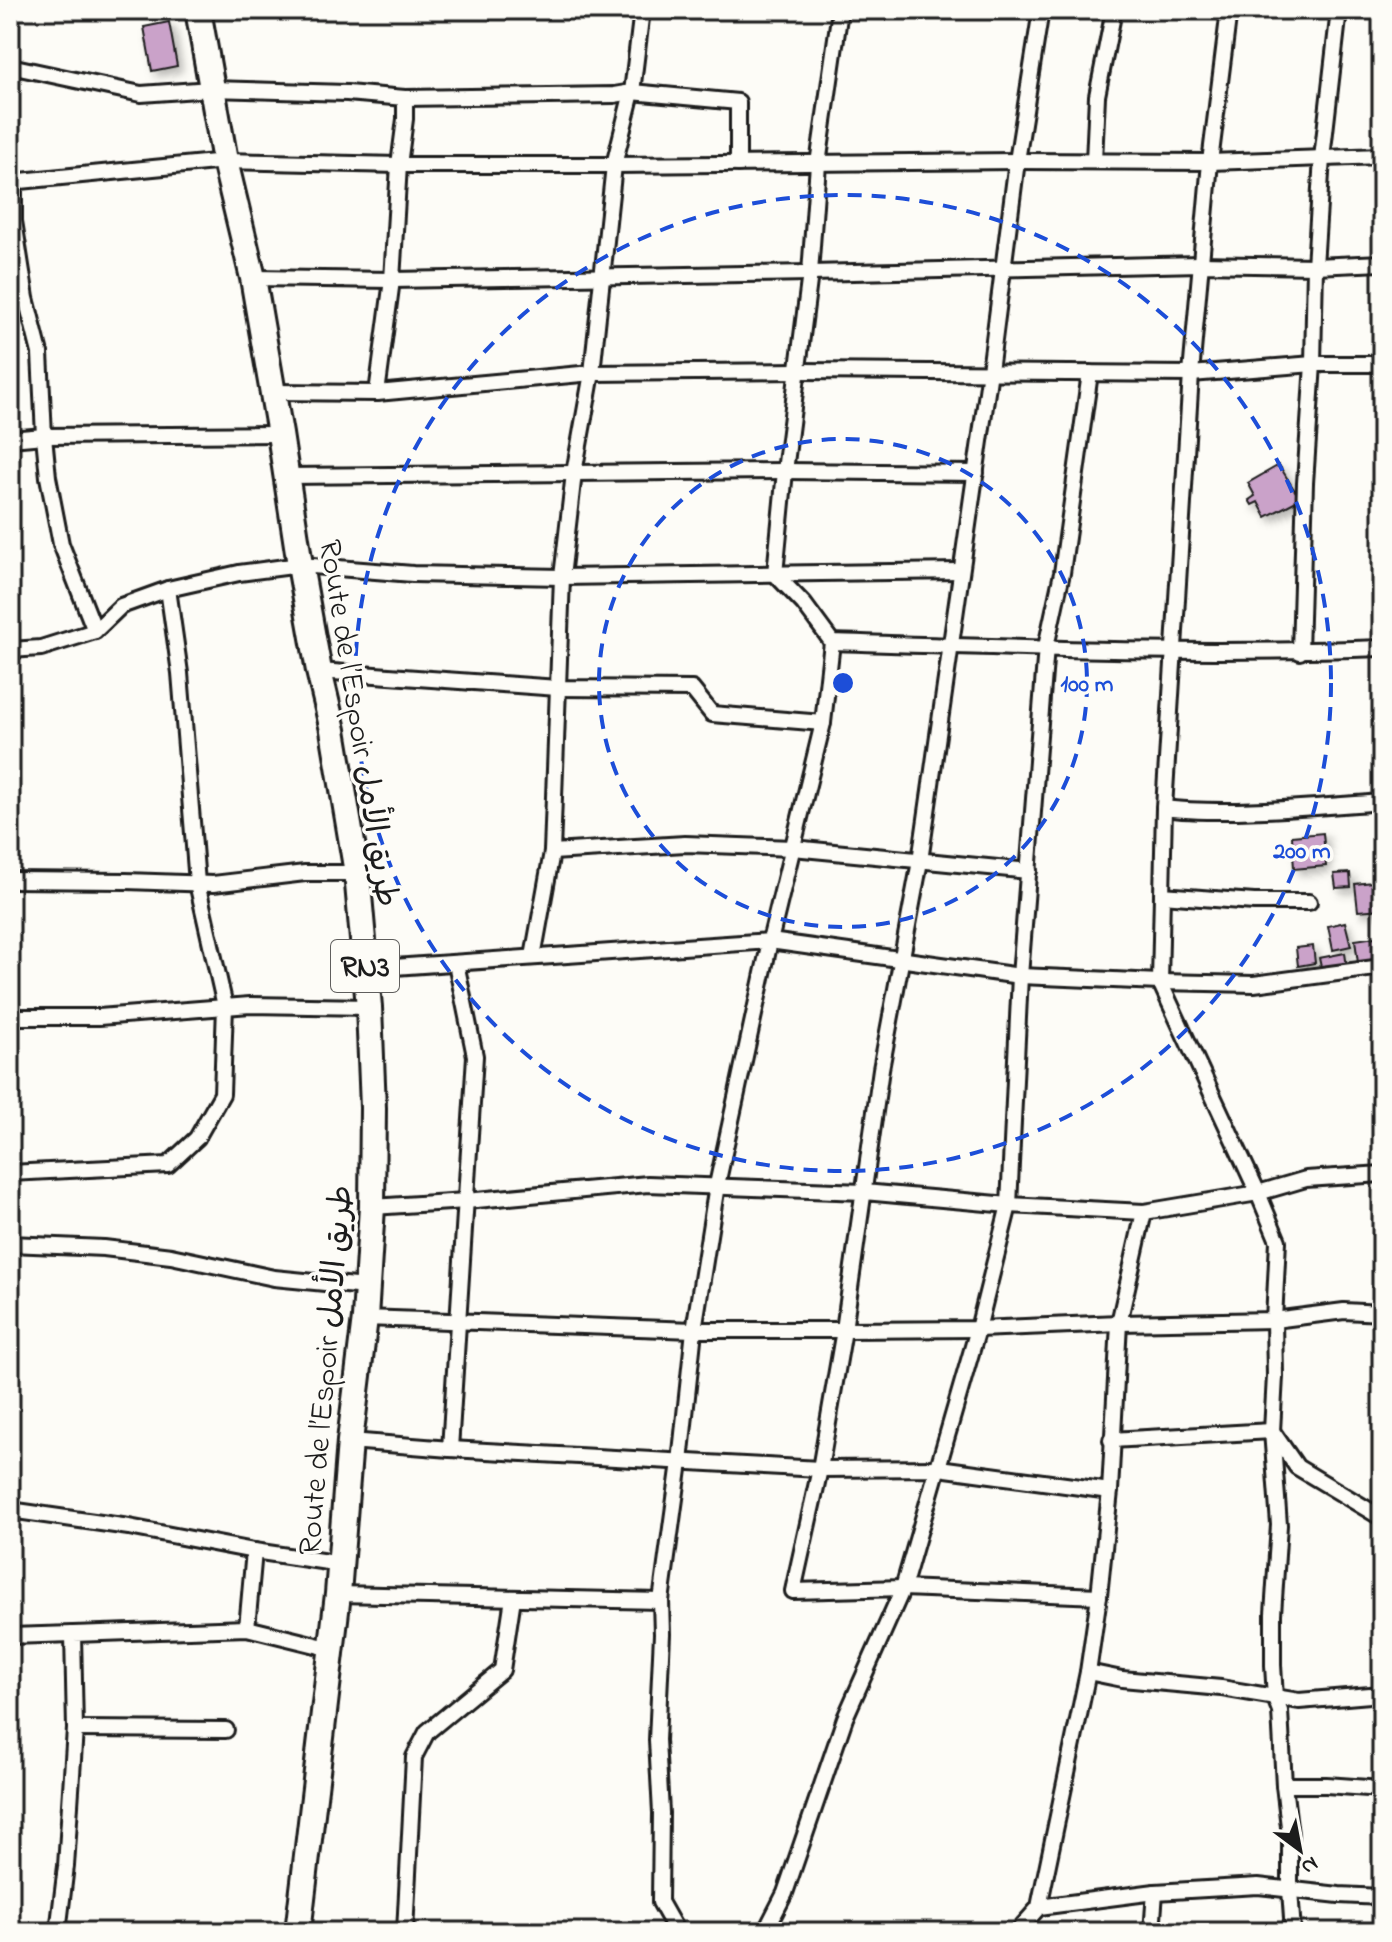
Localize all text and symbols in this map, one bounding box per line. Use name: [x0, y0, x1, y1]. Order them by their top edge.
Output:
street label: Route de l’Espoir طريق الأمل: [304, 536, 410, 911]
text: 100 m: [1061, 668, 1114, 703]
centre of rings: [829, 669, 857, 697]
text: 200 m: [1272, 835, 1331, 870]
road number: RN3: [331, 940, 399, 992]
street label: Route de l’Espoir طريق الأمل: [287, 1183, 367, 1557]
north arrow: [1260, 1810, 1340, 1890]
text: N: [1294, 1847, 1324, 1882]

